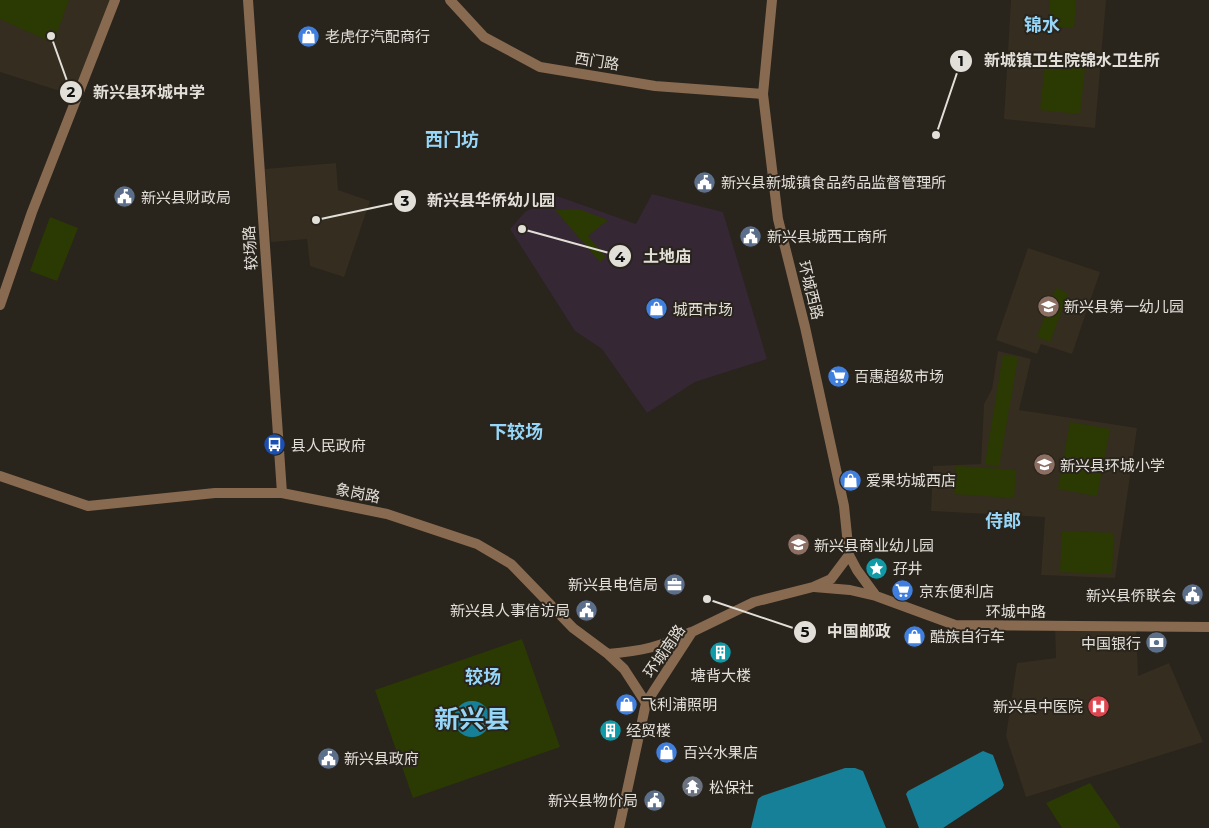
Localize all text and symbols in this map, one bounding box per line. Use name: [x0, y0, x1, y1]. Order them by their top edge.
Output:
district label: 锦水: [1024, 14, 1060, 36]
shop icon: 老虎仔汽配商行: [297, 24, 321, 48]
place label: 老虎仔汽配商行: [325, 27, 430, 46]
callout: 新城镇卫生院锦水卫生所: [949, 45, 1170, 76]
street label: 西门路: [573, 48, 621, 74]
text: 1: [958, 51, 964, 70]
text: 新城镇卫生院锦水卫生所: [984, 51, 1160, 70]
callout: 新兴县环城中学: [58, 76, 215, 107]
text: 2: [67, 82, 76, 101]
text: 新兴县环城中学: [93, 83, 205, 102]
district label: 西门坊: [425, 129, 479, 151]
public building icon: 新兴县新城镇食品药品监督管理所: [693, 170, 717, 194]
place label: 新兴县新城镇食品药品监督管理所: [721, 173, 946, 192]
public building icon: 新兴县财政局: [113, 185, 137, 209]
callout: 新兴县华侨幼儿园: [392, 185, 565, 216]
place label: 新兴县财政局: [141, 188, 231, 207]
text: 3: [400, 191, 410, 210]
text: 新兴县华侨幼儿园: [427, 191, 555, 210]
public building icon: 新兴县城西工商所: [739, 224, 763, 248]
street label: 较场路: [239, 225, 261, 271]
place label: 新兴县城西工商所: [767, 227, 887, 246]
callout: 土地庙: [608, 241, 701, 272]
text: 4: [615, 247, 626, 266]
text: 土地庙: [643, 247, 691, 266]
street label: 环城西路: [795, 259, 827, 321]
school or university icon: 新兴县第一幼儿园: [1036, 294, 1060, 318]
shop icon: 城西市场: [645, 297, 669, 321]
place label: 新兴县第一幼儿园: [1064, 297, 1184, 316]
place label: 城西市场: [673, 300, 733, 319]
supermarket icon: 百惠超级市场: [826, 364, 850, 388]
place label: 百惠超级市场: [854, 367, 944, 386]
district label: 下较场: [489, 421, 543, 443]
bus stop icon: 县人民政府: [263, 433, 287, 457]
place label: 县人民政府: [291, 436, 366, 455]
school or university icon: 新兴县环城小学: [1032, 453, 1056, 477]
place label: 新兴县环城小学: [1060, 456, 1165, 475]
shop icon: 爱果坊城西店: [838, 468, 862, 492]
place label: 爱果坊城西店: [866, 471, 956, 490]
street label: 象岗路: [334, 479, 382, 507]
district label: 侍郎: [985, 510, 1021, 532]
school or university icon: 新兴县商业幼儿园: [786, 533, 810, 557]
place label: 新兴县商业幼儿园: [814, 536, 934, 555]
place icon: 孖井: [865, 556, 889, 580]
place label: 孖井: [893, 559, 923, 578]
office icon: 新兴县电信局: [662, 572, 686, 596]
place label: 新兴县电信局: [568, 575, 658, 594]
supermarket icon: 京东便利店: [891, 579, 915, 603]
place label: 京东便利店: [919, 582, 994, 601]
public building icon: 新兴县侨联会: [1180, 583, 1204, 607]
place label: 新兴县侨联会: [1086, 586, 1176, 605]
public building icon: 新兴县人事信访局: [574, 598, 598, 622]
place label: 新兴县人事信访局: [450, 601, 570, 620]
street label: 环城中路: [986, 602, 1046, 621]
callout: 中国邮政: [792, 616, 901, 647]
street label: 环城南路: [639, 621, 689, 681]
text: 5: [801, 622, 810, 641]
text: 中国邮政: [827, 622, 891, 641]
shop icon: 酷族自行车: [902, 624, 926, 648]
place label: 酷族自行车: [930, 627, 1005, 646]
bank icon: 中国银行: [1145, 631, 1169, 655]
place label: 中国银行: [1081, 634, 1141, 653]
building icon: 塘背大楼: [709, 640, 733, 664]
district label: 较场: [465, 666, 501, 688]
place label: 塘背大楼: [691, 666, 751, 685]
shop icon: 飞利浦照明: [614, 692, 638, 716]
hospital icon: 新兴县中医院: [1087, 694, 1111, 718]
place label: 飞利浦照明: [642, 695, 717, 714]
place label: 新兴县中医院: [993, 697, 1083, 716]
district label: 新兴县: [434, 704, 510, 734]
building icon: 经贸楼: [598, 718, 622, 742]
place label: 经贸楼: [626, 721, 671, 740]
shop icon: 百兴水果店: [655, 740, 679, 764]
place label: 百兴水果店: [683, 743, 758, 762]
public building icon: 新兴县政府: [316, 746, 340, 770]
place label: 新兴县政府: [344, 749, 419, 768]
temple icon: 松保社: [681, 775, 705, 799]
place label: 松保社: [709, 778, 754, 797]
public building icon: 新兴县物价局: [642, 788, 666, 812]
place label: 新兴县物价局: [548, 791, 638, 810]

